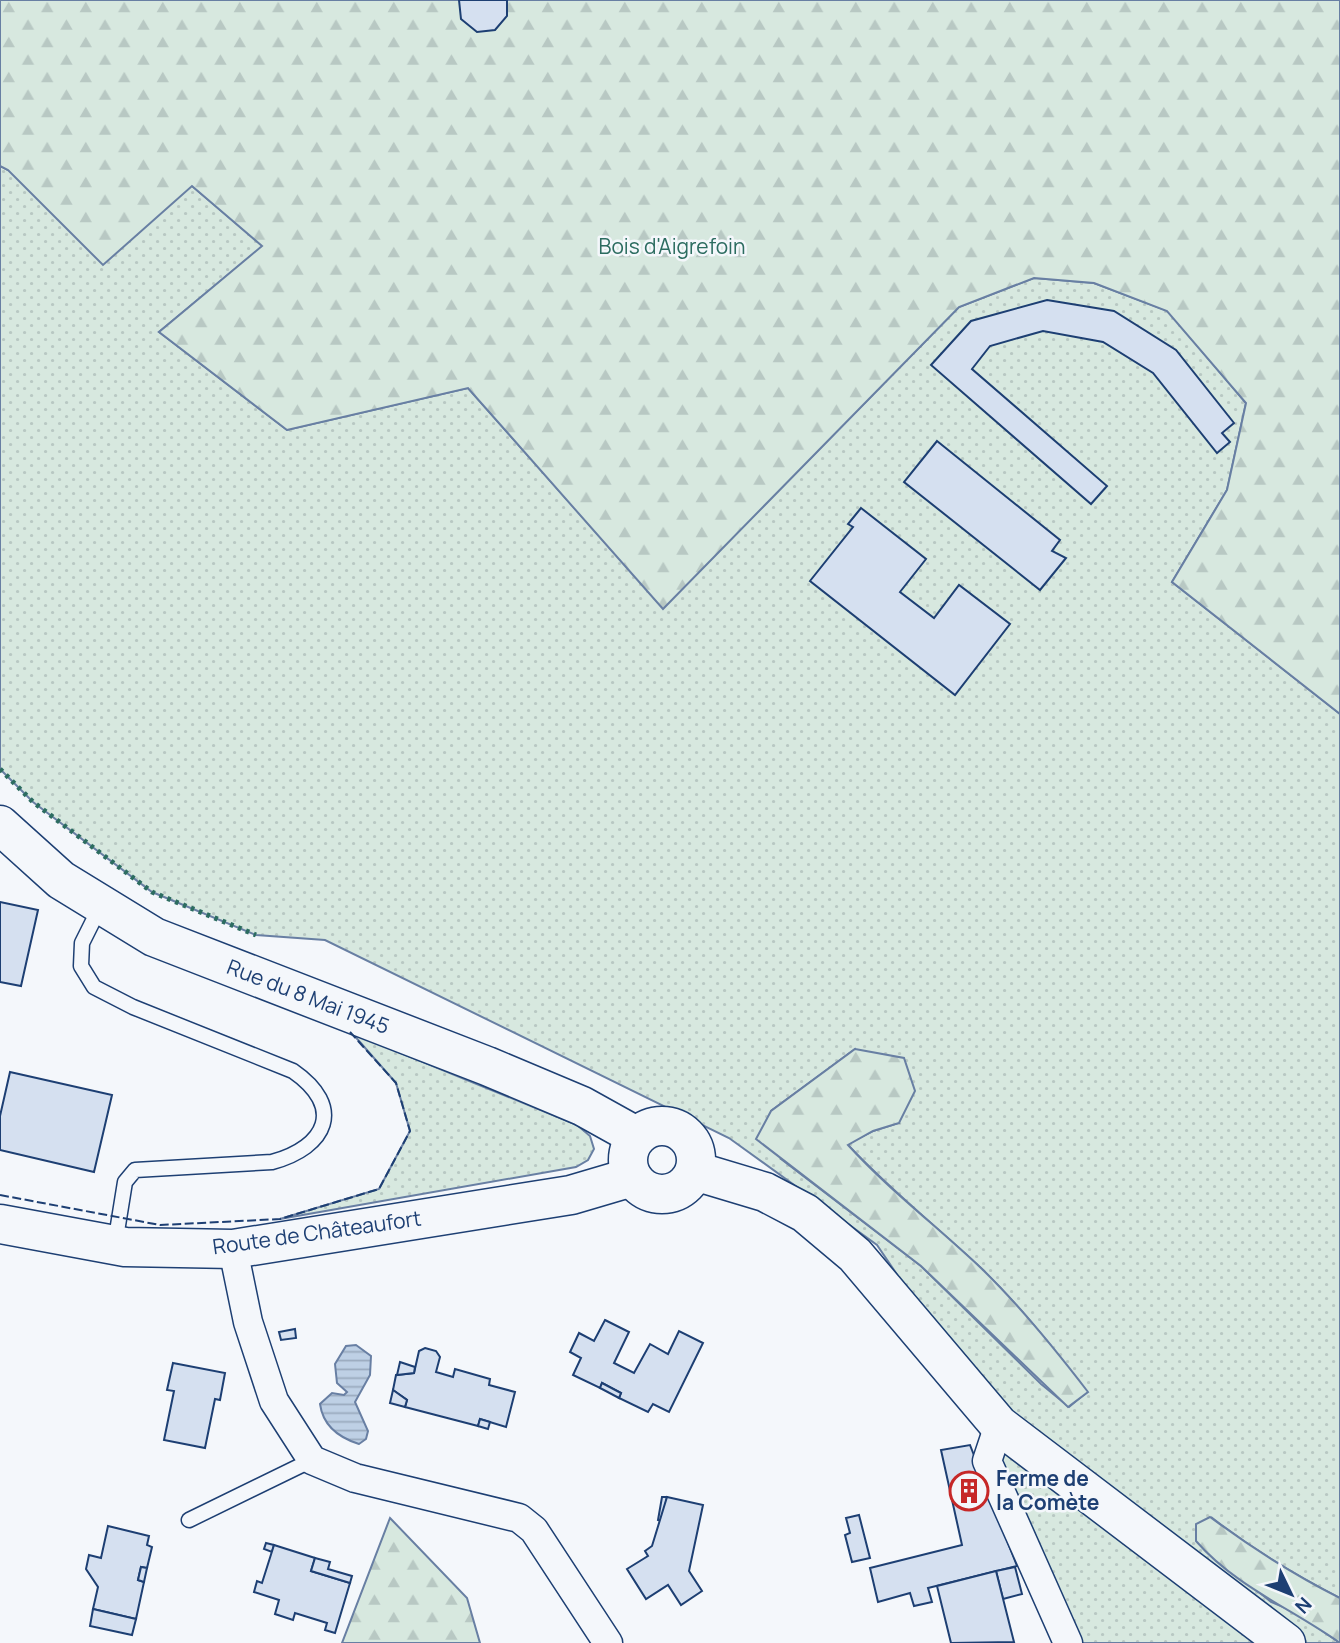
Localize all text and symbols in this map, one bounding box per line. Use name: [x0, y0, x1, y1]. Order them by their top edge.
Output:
park label: Bois d'Aigrefoin: [599, 232, 745, 260]
street label: Rue du 8 Mai 1945: [223, 952, 394, 1040]
street label: Route de Châteaufort: [211, 1204, 423, 1261]
place label: Ferme de la Comète: [996, 1464, 1099, 1516]
building icon: Ferme de la Comète: [948, 1470, 990, 1512]
north arrow: [1256, 1559, 1326, 1629]
text: N: [1289, 1592, 1318, 1619]

